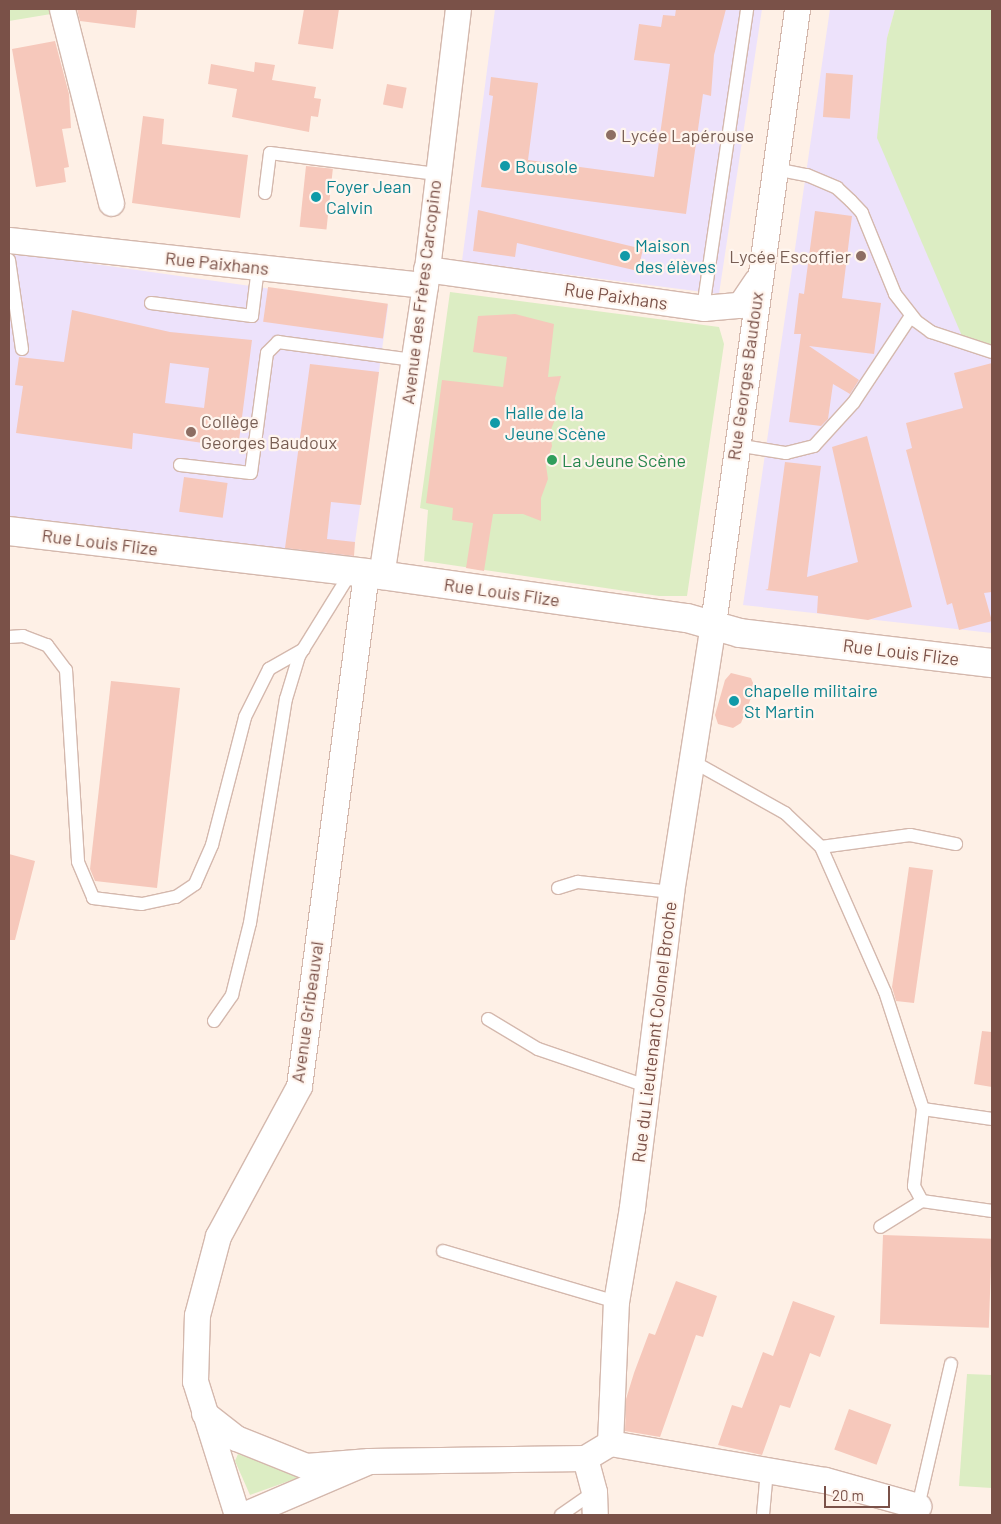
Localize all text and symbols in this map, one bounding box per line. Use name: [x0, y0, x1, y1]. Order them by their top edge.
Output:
place label: Lycée Lapérouse: [621, 124, 754, 146]
marker: Lycée Lapérouse: [605, 129, 617, 141]
place label: Bousole: [515, 155, 578, 177]
marker: Bousole: [499, 160, 511, 172]
place label: Foyer Jean Calvin: [326, 176, 411, 218]
street label: Avenue des Frères Carcopino: [397, 179, 445, 405]
marker: Foyer Jean Calvin: [310, 191, 322, 203]
place label: Maison des élèves: [635, 235, 716, 278]
place label: Lycée Escoffier: [729, 245, 851, 267]
street label: Rue Paixhans: [164, 247, 270, 279]
marker: Maison des élèves: [619, 250, 631, 262]
marker: Lycée Escoffier: [855, 250, 867, 262]
street label: Rue Paixhans: [563, 278, 669, 314]
street label: Rue Georges Baudoux: [722, 290, 768, 462]
place label: Halle de la Jeune Scène: [505, 402, 606, 444]
place label: Collège Georges Baudoux: [201, 411, 337, 454]
marker: Halle de la Jeune Scène: [489, 417, 501, 429]
marker: Collège Georges Baudoux: [185, 426, 197, 438]
place label: La Jeune Scène: [562, 449, 686, 471]
marker: La Jeune Scène: [546, 454, 558, 466]
street label: Rue Louis Flize: [41, 524, 159, 560]
street label: Rue Louis Flize: [443, 573, 561, 611]
street label: Rue Louis Flize: [842, 634, 960, 670]
place label: chapelle militaire St Martin: [744, 680, 878, 722]
marker: chapelle militaire St Martin: [728, 695, 740, 707]
street label: Rue du Lieutenant Colonel Broche: [627, 900, 681, 1164]
street label: Avenue Gribeauval: [286, 940, 328, 1084]
scale bar: [826, 1476, 892, 1508]
text: 20 m: [832, 1486, 864, 1504]

